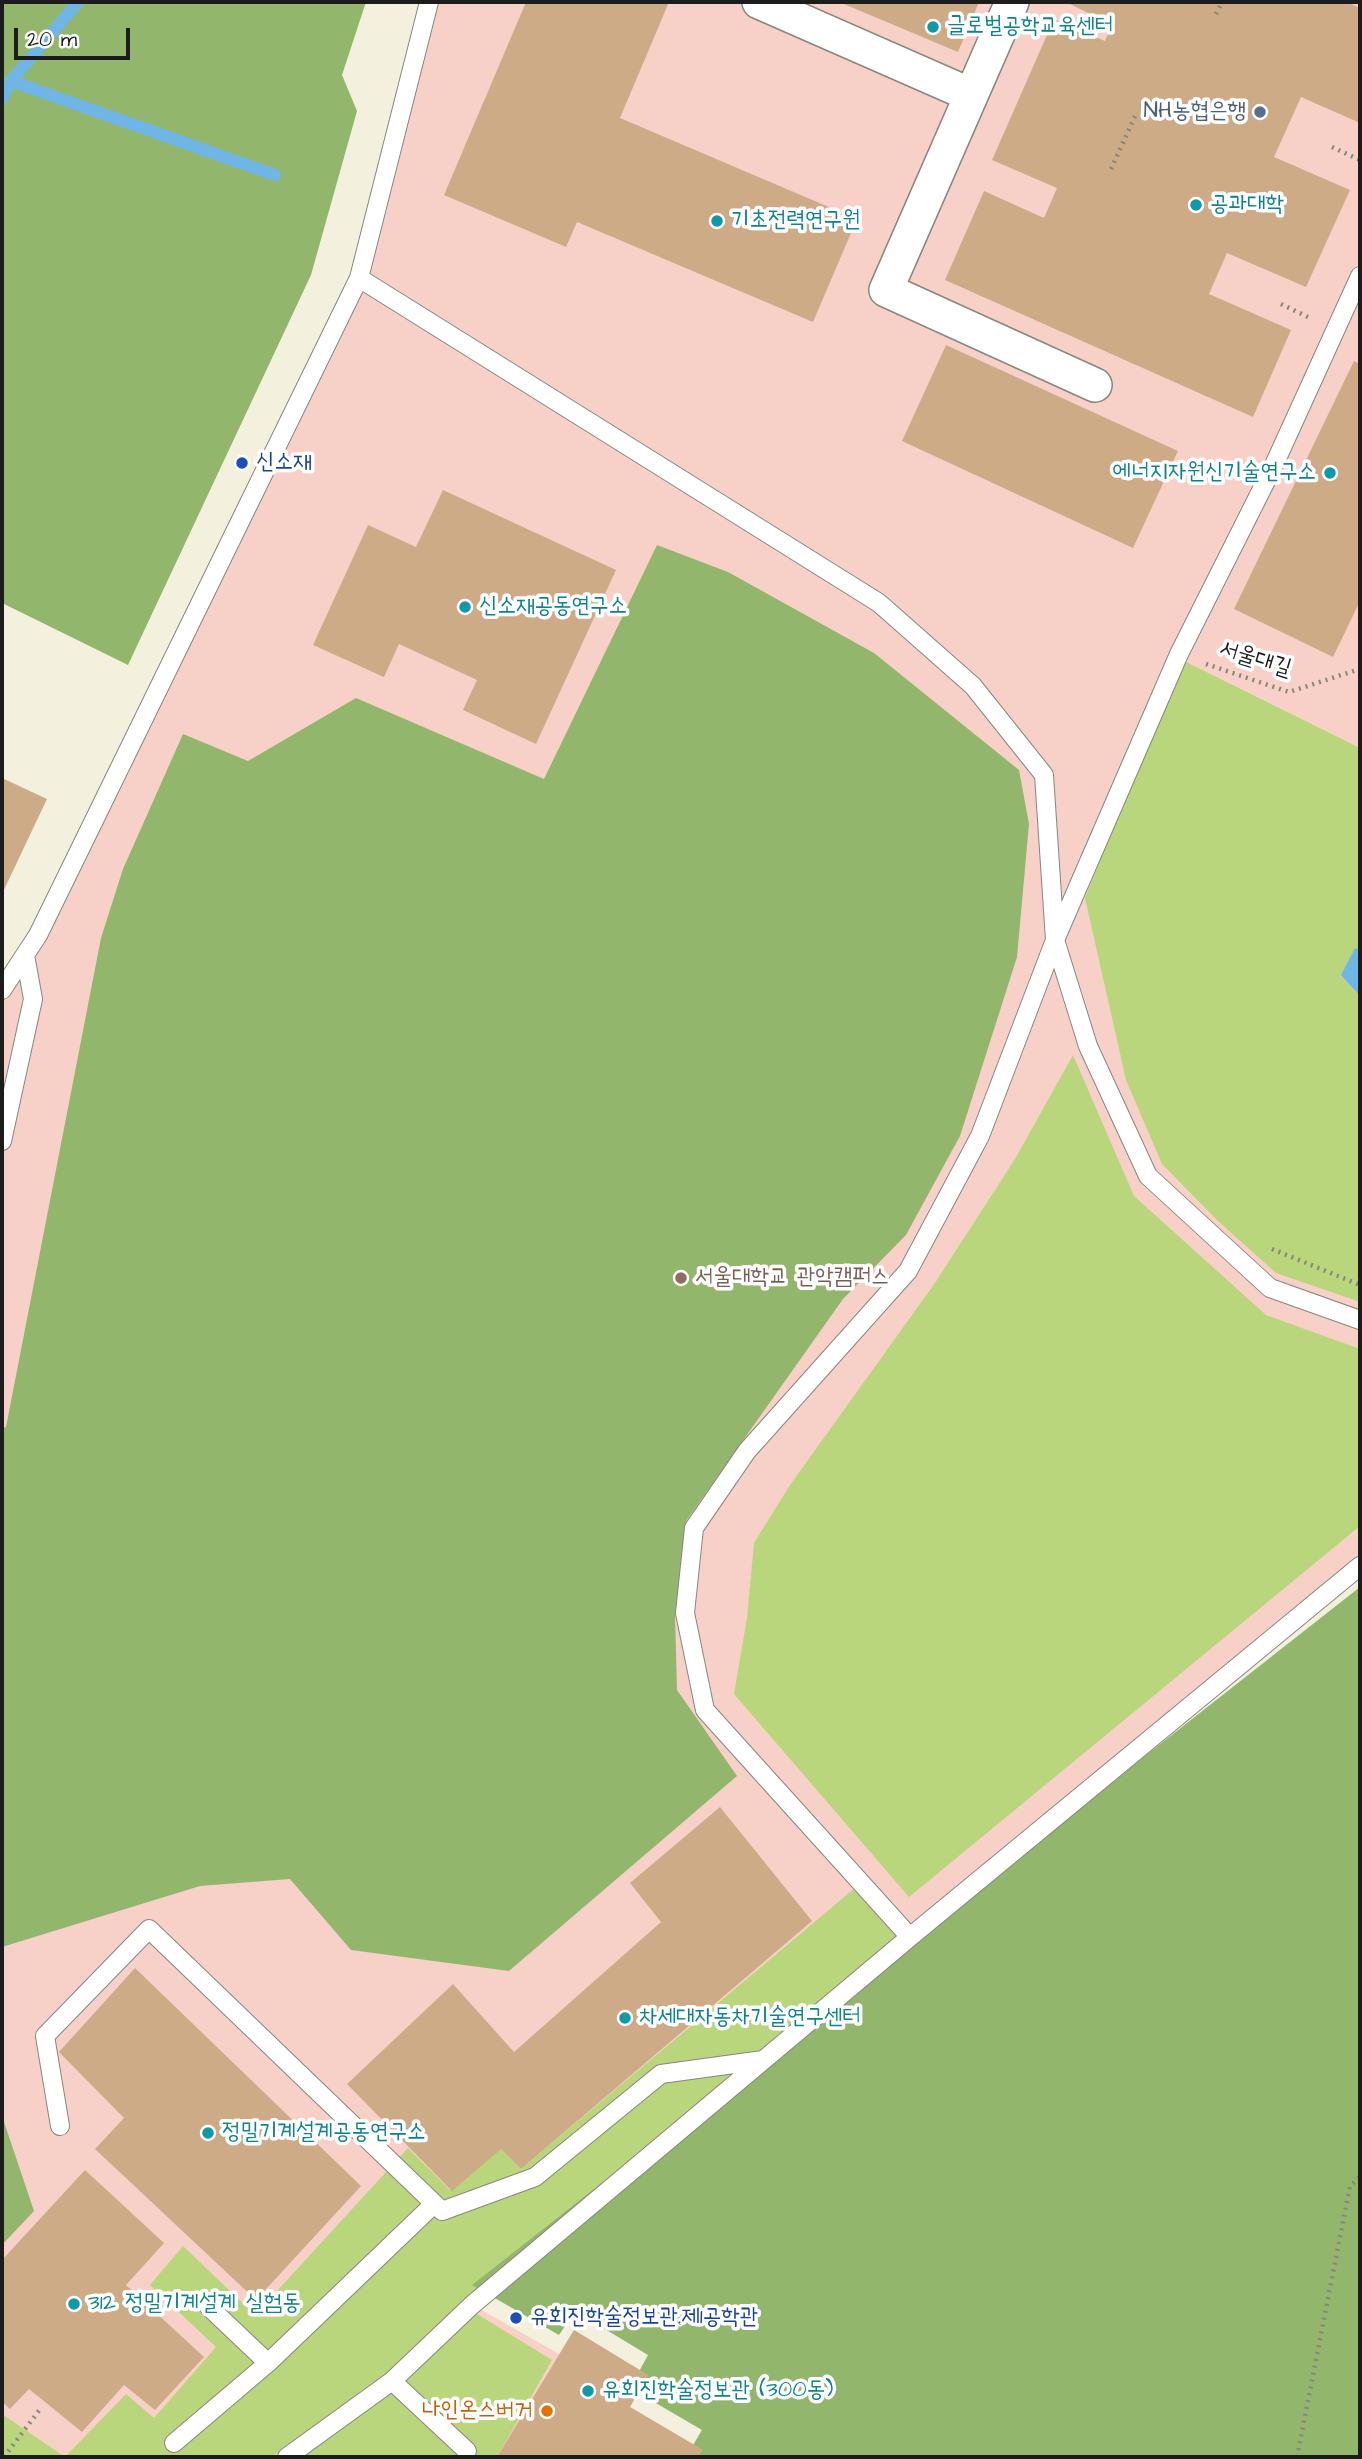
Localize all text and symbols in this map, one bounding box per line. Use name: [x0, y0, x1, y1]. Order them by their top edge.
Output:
place label: 글로벌공학교육센터: [947, 13, 1114, 41]
scale bar: [18, 14, 133, 58]
marker: 글로벌공학교육센터: [925, 19, 941, 35]
text: 20 m: [27, 25, 77, 54]
place label: NH농협은행: [1144, 98, 1246, 126]
marker: NH농협은행: [1252, 104, 1268, 120]
place label: 공과대학: [1210, 191, 1284, 219]
marker: 공과대학: [1188, 197, 1204, 213]
place label: 기초전력연구원: [731, 207, 861, 235]
marker: 기초전력연구원: [709, 213, 725, 229]
place label: 신소재: [256, 449, 312, 477]
marker: 신소재: [234, 455, 250, 471]
place label: 에너지자원신기술연구소: [1112, 459, 1316, 487]
marker: 에너지자원신기술연구소: [1322, 465, 1338, 481]
place label: 신소재공동연구소: [479, 593, 627, 621]
marker: 신소재공동연구소: [457, 599, 473, 615]
street label: 서울대길: [1216, 636, 1294, 684]
place label: 서울대학교 관악캠퍼스: [695, 1264, 889, 1292]
marker: 서울대학교 관악캠퍼스: [673, 1270, 689, 1286]
place label: 차세대자동차기술연구센터: [639, 2004, 861, 2032]
marker: 차세대자동차기술연구센터: [617, 2010, 633, 2026]
place label: 정밀기계설계공동연구소: [222, 2119, 426, 2147]
marker: 정밀기계설계공동연구소: [200, 2125, 216, 2141]
place label: 312 정밀기계설계 실험동: [88, 2290, 301, 2318]
marker: 312 정밀기계설계 실험동: [66, 2296, 82, 2312]
place label: 유회진학술정보관.제1공학관: [530, 2304, 758, 2332]
marker: 유회진학술정보관.제1공학관: [508, 2310, 524, 2326]
place label: 유회진학술정보관 (300동): [602, 2377, 833, 2405]
marker: 유회진학술정보관 (300동): [580, 2383, 596, 2399]
place label: 나인온스버거: [422, 2397, 533, 2425]
marker: 나인온스버거: [539, 2403, 555, 2419]

